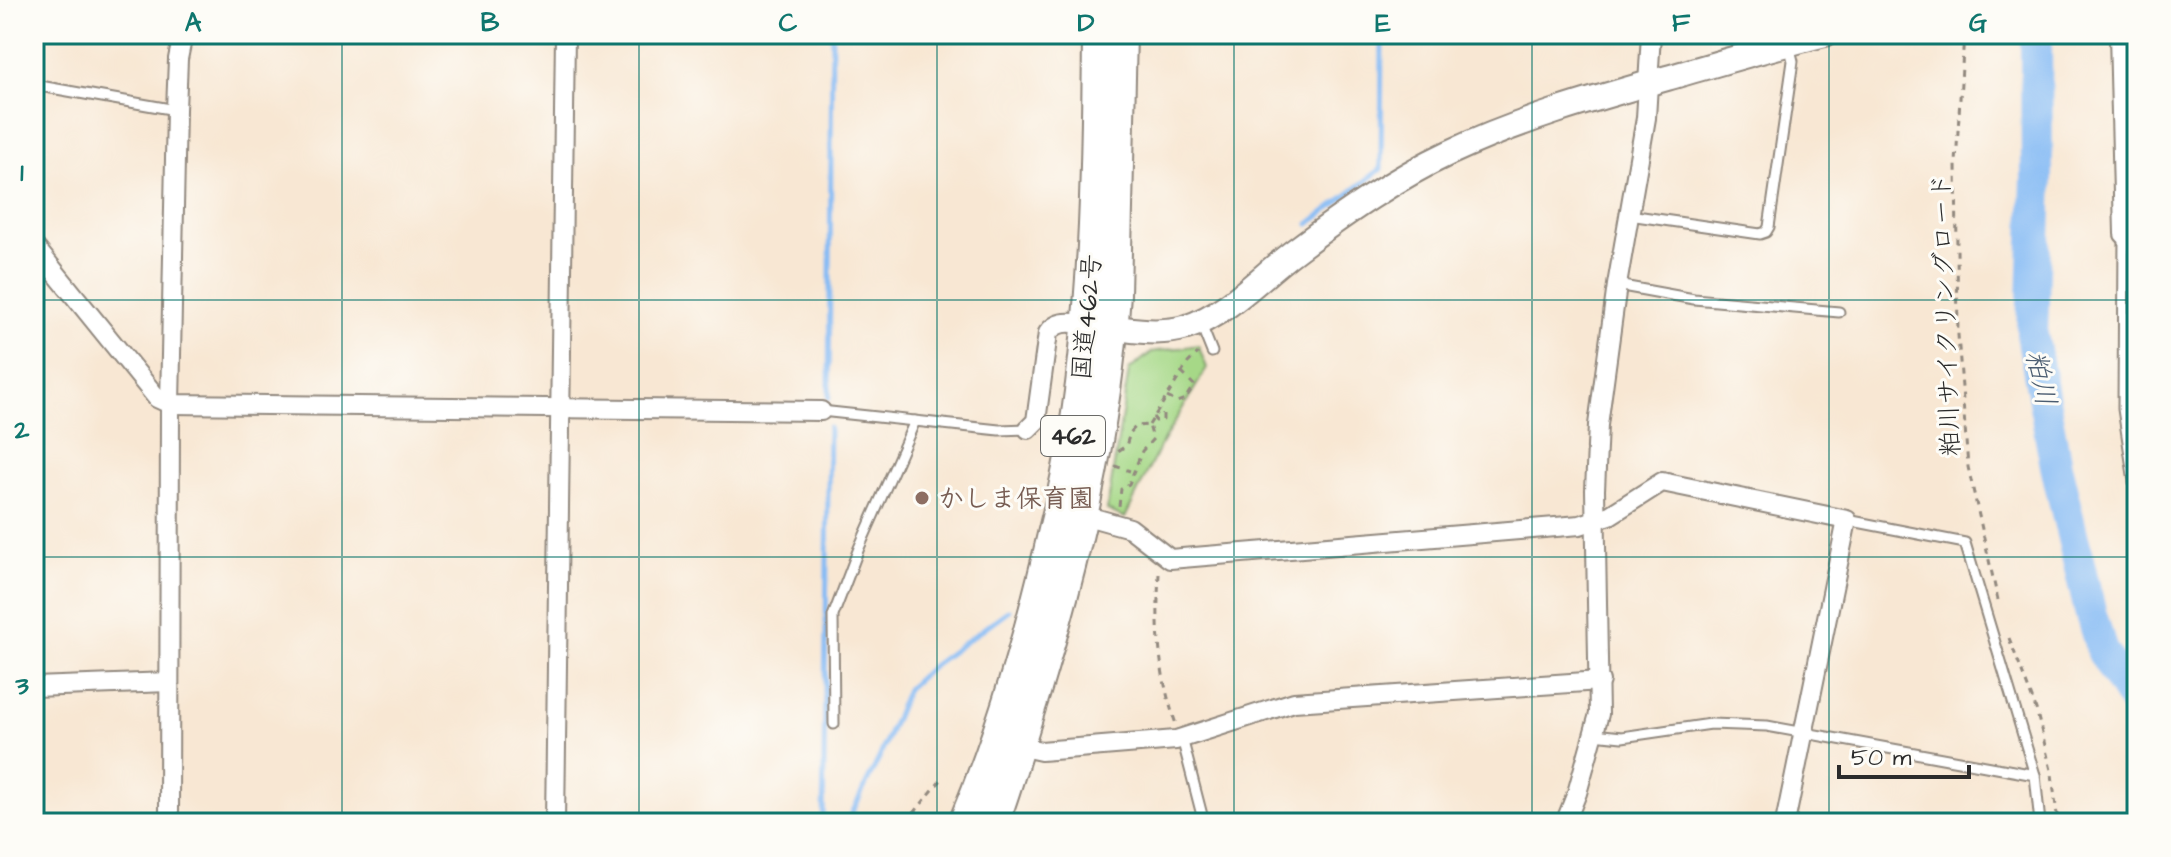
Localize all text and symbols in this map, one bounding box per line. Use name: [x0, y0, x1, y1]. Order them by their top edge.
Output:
text: A: [185, 5, 202, 41]
text: B: [481, 5, 500, 41]
text: C: [779, 5, 798, 41]
text: D: [1078, 5, 1095, 41]
text: E: [1375, 5, 1391, 41]
text: F: [1672, 5, 1691, 41]
text: G: [1969, 5, 1987, 41]
text: 1: [20, 155, 24, 191]
street label: 粕川サイクリングロード: [1923, 173, 1969, 457]
street label: 国道462号: [1064, 252, 1110, 382]
water label: 粕川: [2016, 347, 2065, 410]
text: 2: [14, 412, 30, 448]
road number: 462: [1041, 416, 1105, 456]
place label: かしま保育園: [938, 481, 1094, 517]
marker: かしま保育園: [913, 489, 931, 507]
text: 3: [14, 668, 29, 704]
scale bar: [1839, 729, 1969, 779]
text: 50 m: [1851, 741, 1912, 775]

